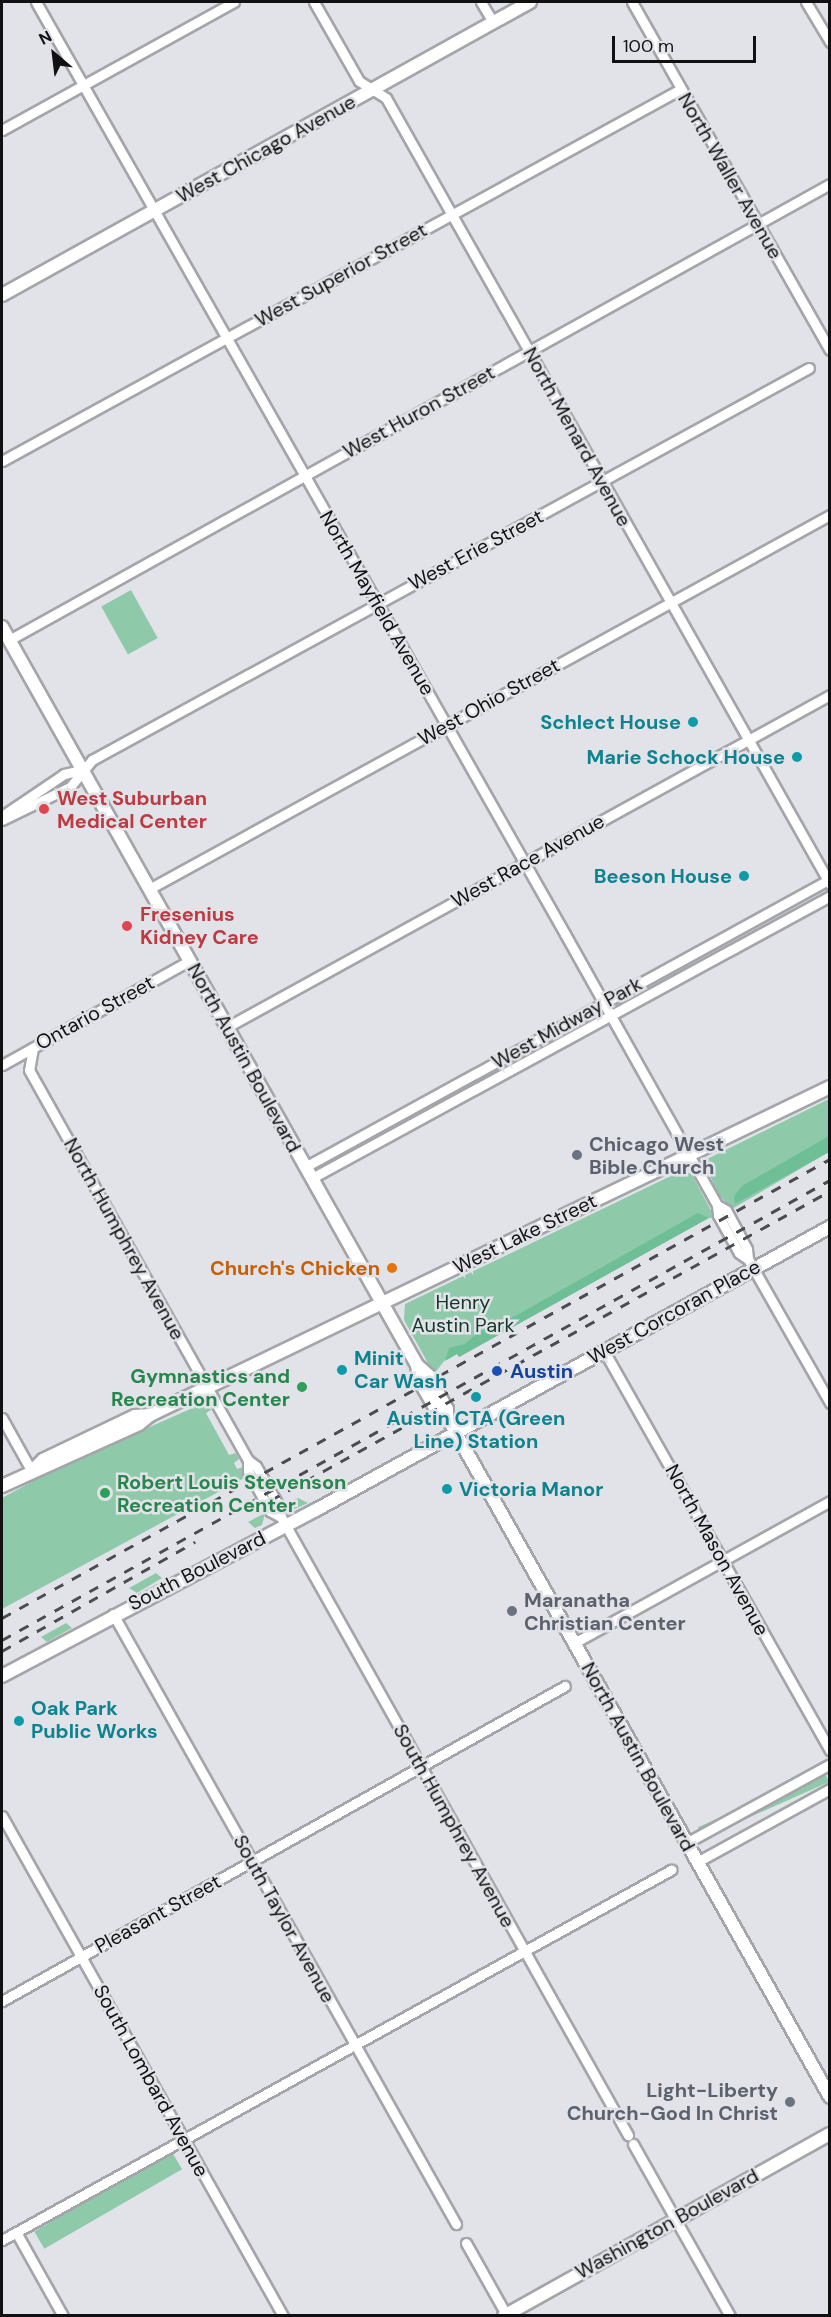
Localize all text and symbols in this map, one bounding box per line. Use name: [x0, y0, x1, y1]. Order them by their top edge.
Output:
north arrow: [24, 24, 84, 84]
scale bar: [615, 24, 759, 62]
text: N: [35, 26, 55, 50]
text: 100 m: [623, 34, 674, 58]
street label: North Waller Avenue: [673, 89, 787, 263]
street label: West Chicago Avenue: [172, 90, 360, 208]
street label: West Superior Street: [251, 218, 431, 332]
street label: North Menard Avenue: [518, 343, 636, 531]
street label: West Huron Street: [339, 360, 499, 464]
street label: West Erie Street: [404, 504, 548, 596]
street label: North Mayfield Avenue: [314, 506, 440, 700]
street label: West Ohio Street: [414, 653, 564, 751]
place label: Schlect House: [540, 710, 681, 734]
marker: Schlect House: [686, 715, 700, 729]
place label: Marie Schock House: [587, 745, 785, 769]
marker: Marie Schock House: [790, 750, 804, 764]
place label: West Suburban Medical Center: [57, 786, 207, 833]
marker: West Suburban Medical Center: [35, 800, 53, 818]
street label: West Race Avenue: [447, 809, 609, 913]
place label: Beeson House: [594, 864, 732, 888]
marker: Beeson House: [737, 869, 751, 883]
place label: Fresenius Kidney Care: [140, 903, 259, 950]
marker: Fresenius Kidney Care: [118, 917, 136, 935]
street label: North Austin Boulevard: [182, 959, 306, 1157]
street label: Ontario Street: [32, 971, 158, 1055]
street label: West Midway Park: [488, 972, 646, 1074]
place label: Chicago West Bible Church: [589, 1132, 724, 1179]
street label: North Humphrey Avenue: [58, 1134, 190, 1344]
marker: Chicago West Bible Church: [570, 1148, 584, 1162]
street label: West Lake Street: [449, 1189, 601, 1279]
street label: West Corcoran Place: [583, 1255, 765, 1369]
place label: Church's Chicken: [210, 1256, 380, 1280]
marker: Church's Chicken: [385, 1261, 399, 1275]
park label: Henry Austin Park: [411, 1291, 515, 1338]
place label: Minit Car Wash: [354, 1346, 447, 1393]
place label: Austin: [510, 1359, 573, 1383]
marker: Austin: [488, 1362, 506, 1380]
marker: Minit Car Wash: [335, 1363, 349, 1377]
place label: Gymnastics and Recreation Center: [111, 1364, 290, 1411]
marker: Gymnastics and Recreation Center: [295, 1380, 309, 1394]
marker: Austin CTA (Green Line) Station: [469, 1390, 483, 1404]
place label: Austin CTA (Green Line) Station: [387, 1406, 565, 1453]
street label: North Mason Avenue: [660, 1460, 774, 1640]
place label: Robert Louis Stevenson Recreation Center: [117, 1470, 346, 1517]
place label: Victoria Manor: [459, 1477, 603, 1501]
marker: Victoria Manor: [440, 1482, 454, 1496]
marker: Robert Louis Stevenson Recreation Center: [98, 1486, 112, 1500]
street label: South Boulevard: [124, 1526, 270, 1616]
place label: Maranatha Christian Center: [524, 1588, 686, 1635]
marker: Maranatha Christian Center: [505, 1604, 519, 1618]
street label: North Austin Boulevard: [576, 1658, 700, 1856]
place label: Oak Park Public Works: [31, 1697, 158, 1744]
marker: Oak Park Public Works: [12, 1714, 26, 1728]
street label: South Humphrey Avenue: [388, 1720, 520, 1932]
street label: South Taylor Avenue: [228, 1831, 340, 2007]
street label: Pleasant Street: [91, 1869, 225, 1959]
street label: South Lombard Avenue: [88, 1981, 214, 2181]
place label: Light-Liberty Church-God In Christ: [567, 2078, 778, 2125]
marker: Light-Liberty Church-God In Christ: [783, 2095, 797, 2109]
street label: Washington Boulevard: [571, 2164, 763, 2284]

